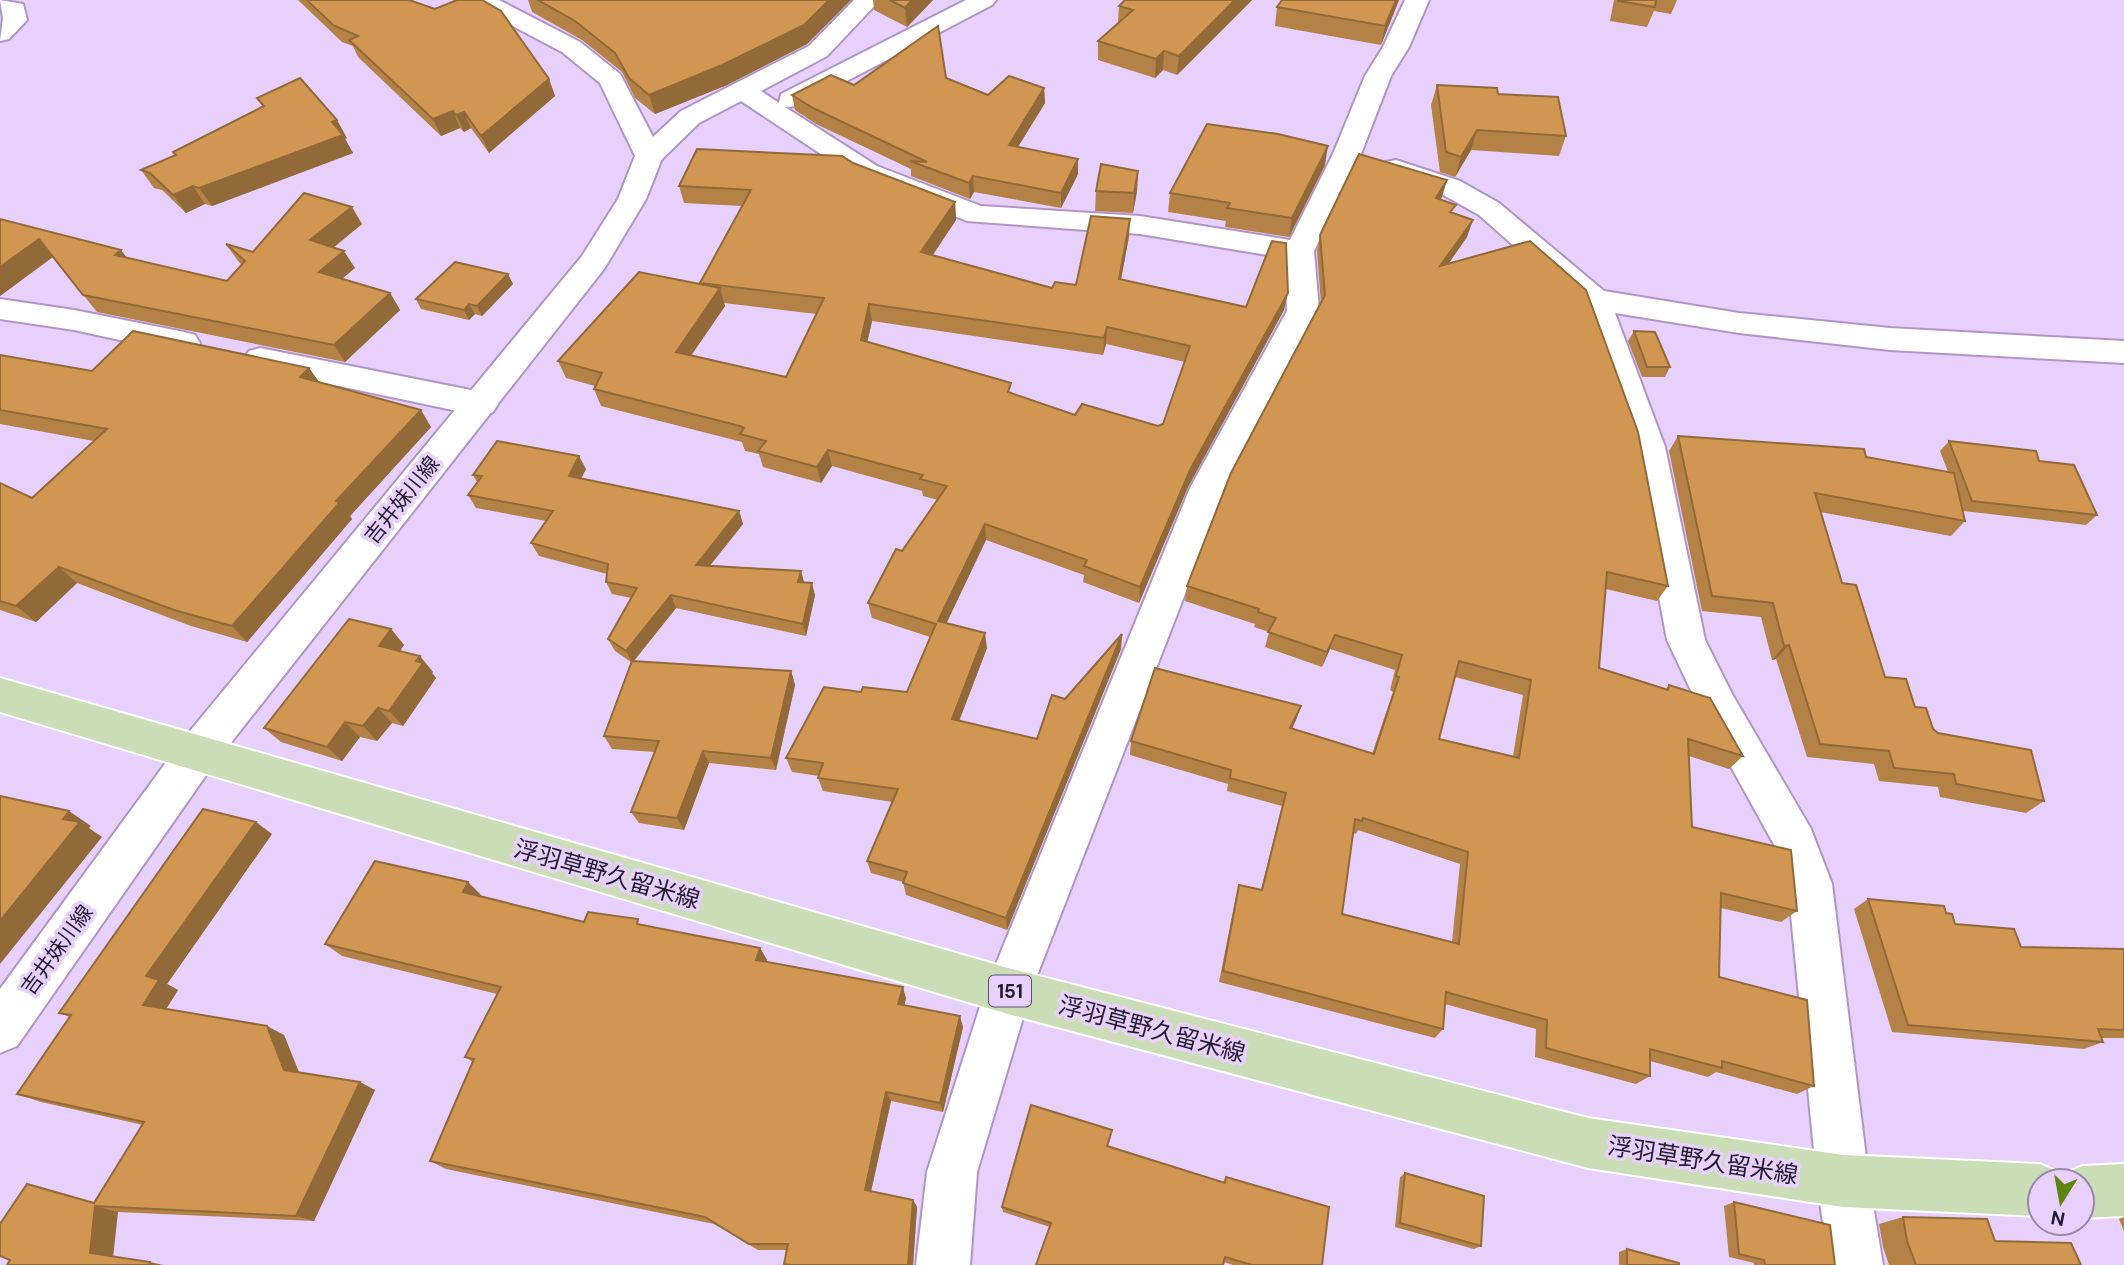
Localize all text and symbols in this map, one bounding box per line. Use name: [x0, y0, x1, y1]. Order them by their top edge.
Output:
street label: 吉井妹川線: [358, 450, 446, 550]
street label: 浮羽草野久留米線: [510, 833, 704, 915]
street label: 吉井妹川線: [15, 899, 99, 1001]
road number: 151: [989, 976, 1031, 1007]
street label: 浮羽草野久留米線: [1055, 989, 1249, 1069]
street label: 浮羽草野久留米線: [1606, 1130, 1800, 1190]
north arrow: [2026, 1167, 2096, 1237]
text: N: [2049, 1205, 2067, 1232]

